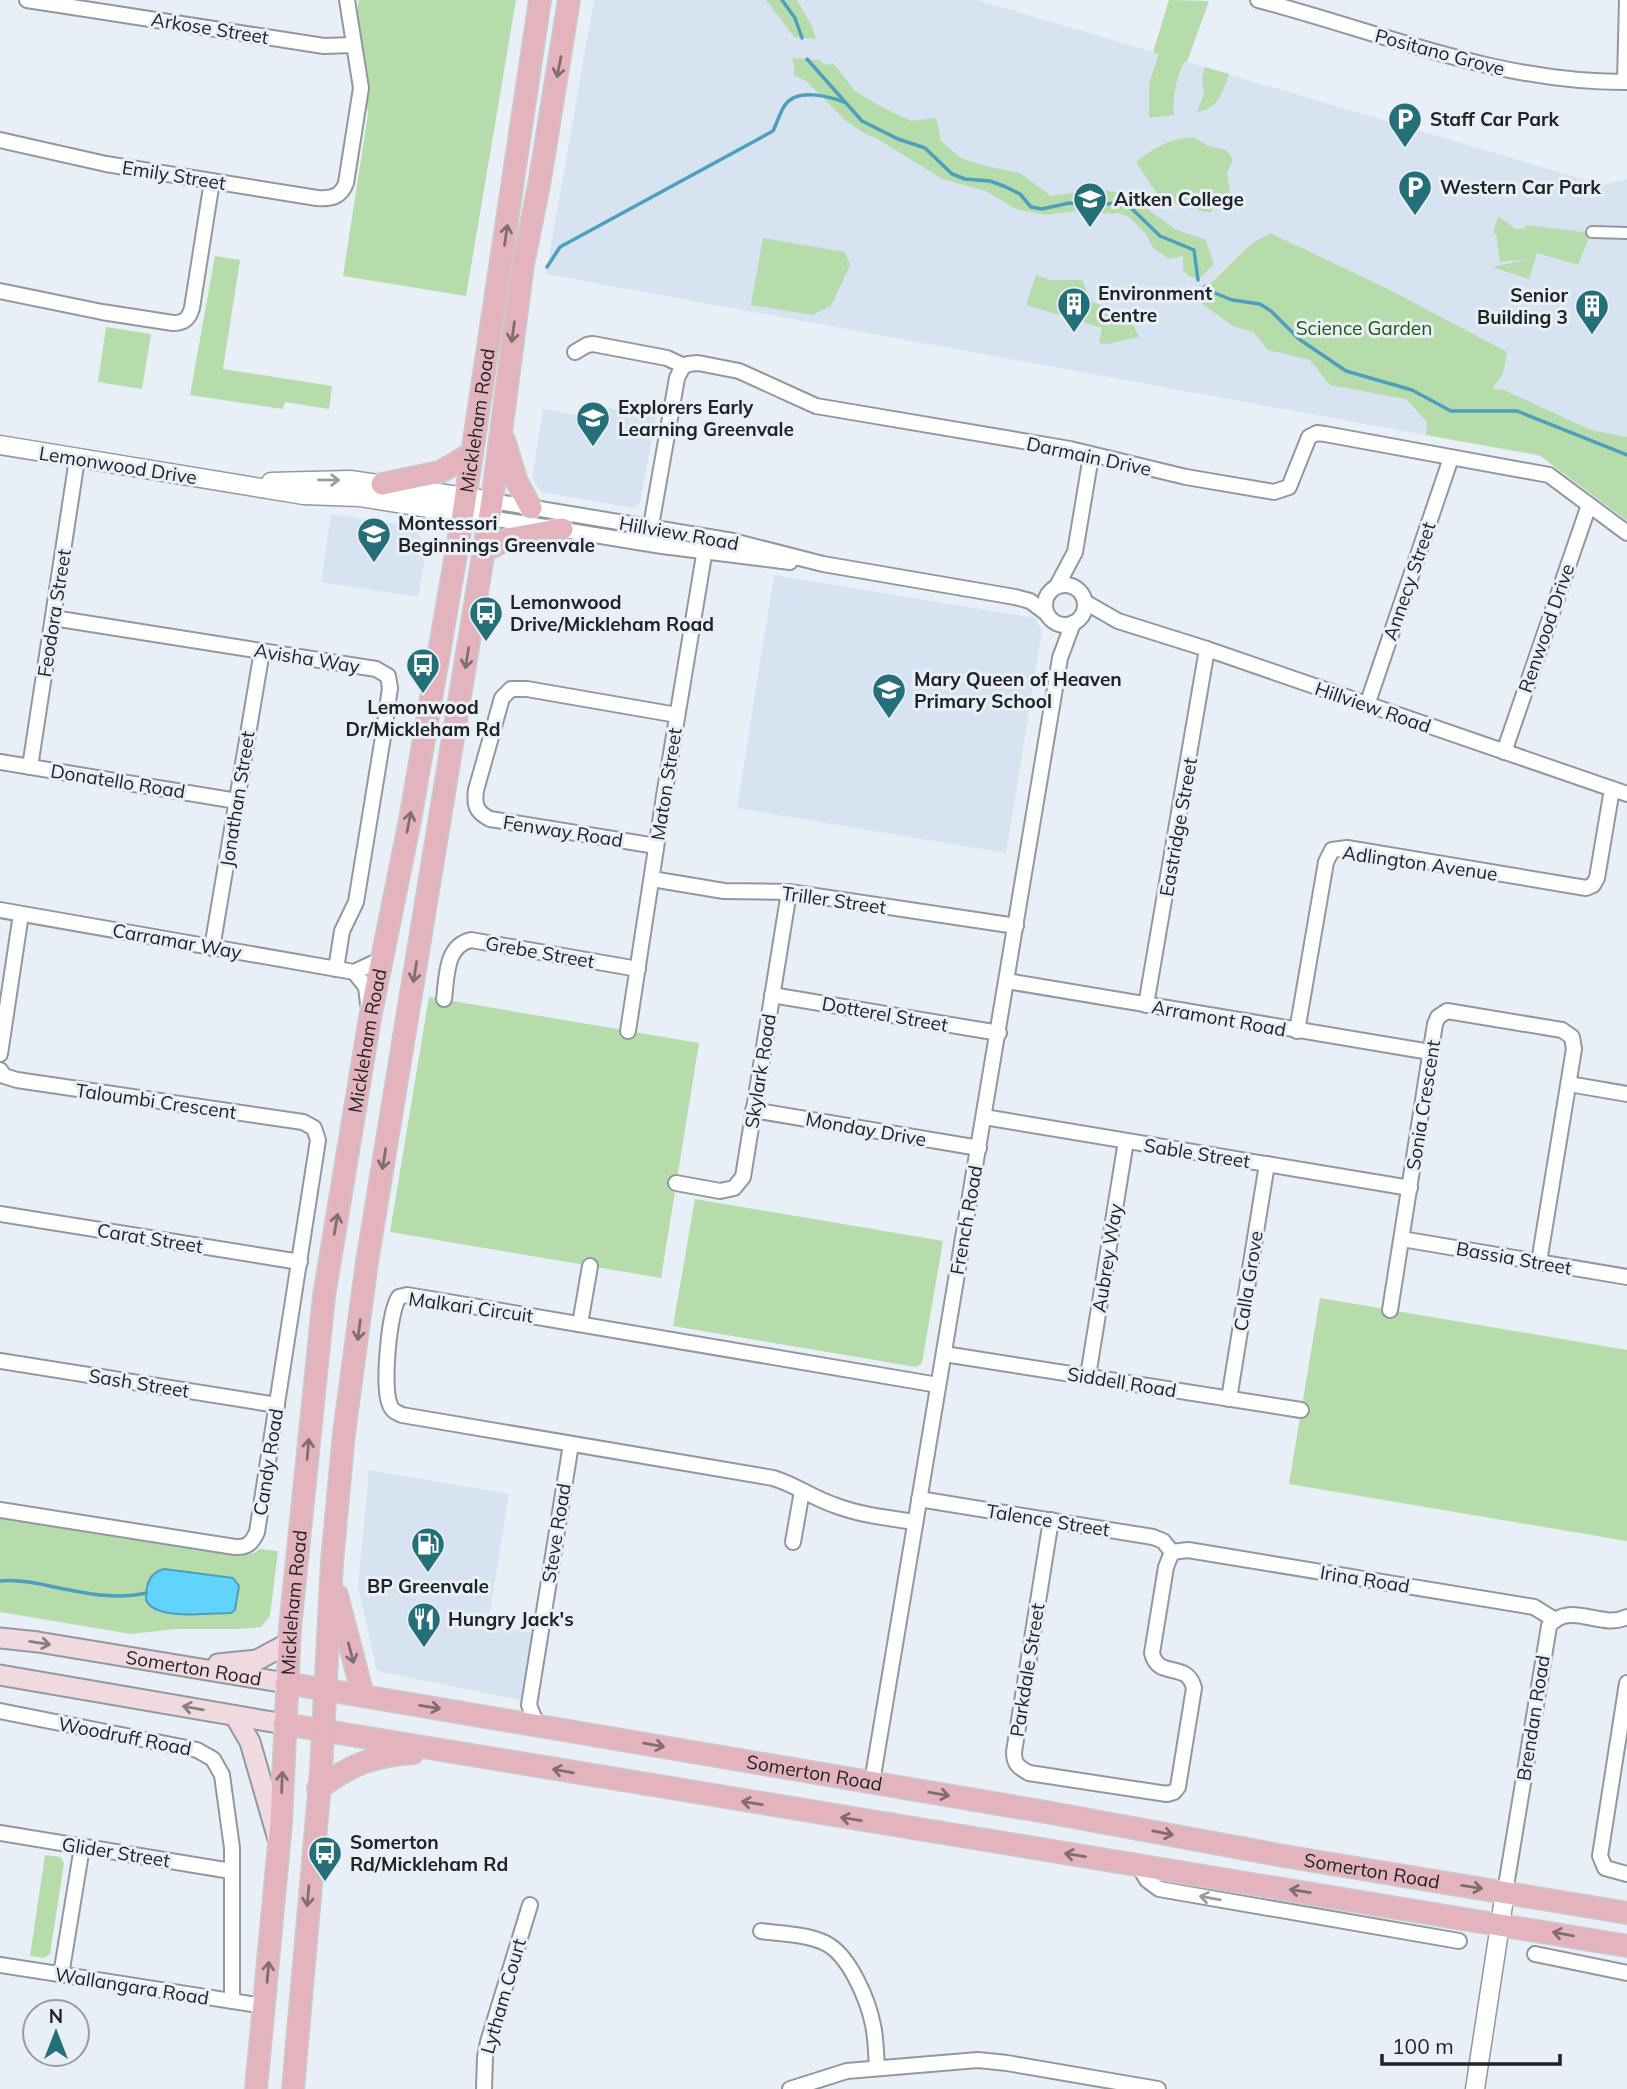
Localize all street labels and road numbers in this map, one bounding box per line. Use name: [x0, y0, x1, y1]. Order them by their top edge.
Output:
street label: Arkose Street: [150, 7, 271, 49]
street label: Positano Grove: [1372, 23, 1508, 81]
street label: Emily Street: [121, 155, 228, 195]
street label: Mickleham Road: [454, 347, 500, 494]
street label: Darmain Drive: [1024, 431, 1154, 481]
street label: Lemonwood Drive: [37, 441, 199, 489]
street label: Hillview Road: [617, 511, 741, 555]
street label: Annecy Street: [1378, 518, 1441, 643]
street label: Feodora Street: [32, 547, 76, 679]
street label: Renwood Drive: [1513, 560, 1579, 696]
street label: Avisha Way: [253, 638, 361, 678]
street label: Hillview Road: [1312, 676, 1434, 738]
street label: Maton Street: [645, 726, 687, 842]
street label: Jonathan Street: [214, 729, 260, 869]
street label: Eastridge Street: [1154, 755, 1202, 898]
street label: Donatello Road: [49, 759, 187, 803]
street label: Fenway Road: [501, 810, 625, 852]
street label: Adlington Avenue: [1341, 840, 1499, 886]
street label: Triller Street: [780, 881, 888, 919]
street label: Carramar Way: [111, 918, 243, 964]
street label: Grebe Street: [484, 931, 597, 973]
street label: Mickleham Road: [343, 967, 392, 1114]
street label: Dotterel Street: [820, 991, 950, 1037]
street label: Arramont Road: [1150, 994, 1288, 1042]
street label: Skylark Road: [739, 1012, 781, 1130]
street label: Sonia Crescent: [1401, 1038, 1445, 1172]
street label: Taloumbi Crescent: [74, 1078, 238, 1124]
street label: Monday Drive: [804, 1107, 928, 1151]
street label: Sable Street: [1142, 1133, 1252, 1173]
street label: French Road: [945, 1163, 987, 1277]
street label: Aubrey Way: [1087, 1202, 1127, 1314]
street label: Carat Street: [96, 1218, 205, 1258]
street label: Calla Grove: [1228, 1229, 1268, 1333]
street label: Bassia Street: [1455, 1236, 1574, 1280]
street label: Malkari Circuit: [407, 1286, 535, 1328]
street label: Siddell Road: [1066, 1362, 1178, 1402]
street label: Sash Street: [87, 1363, 191, 1403]
street label: Candy Road: [248, 1407, 288, 1517]
street label: Steve Road: [536, 1482, 576, 1584]
street label: Talence Street: [985, 1498, 1112, 1542]
street label: Mickleham Road: [276, 1529, 312, 1676]
street label: Irina Road: [1318, 1560, 1412, 1598]
street label: Parkdale Street: [1005, 1601, 1049, 1739]
street label: Somerton Road: [124, 1645, 263, 1691]
street label: Brendan Road: [1511, 1654, 1555, 1782]
street label: Woodruff Road: [56, 1711, 194, 1761]
street label: Somerton Road: [745, 1749, 884, 1796]
street label: Glider Street: [60, 1832, 172, 1872]
street label: Somerton Road: [1302, 1848, 1442, 1894]
street label: Lytham Court: [475, 1935, 531, 2056]
street label: Wallangara Road: [53, 1962, 211, 2010]

